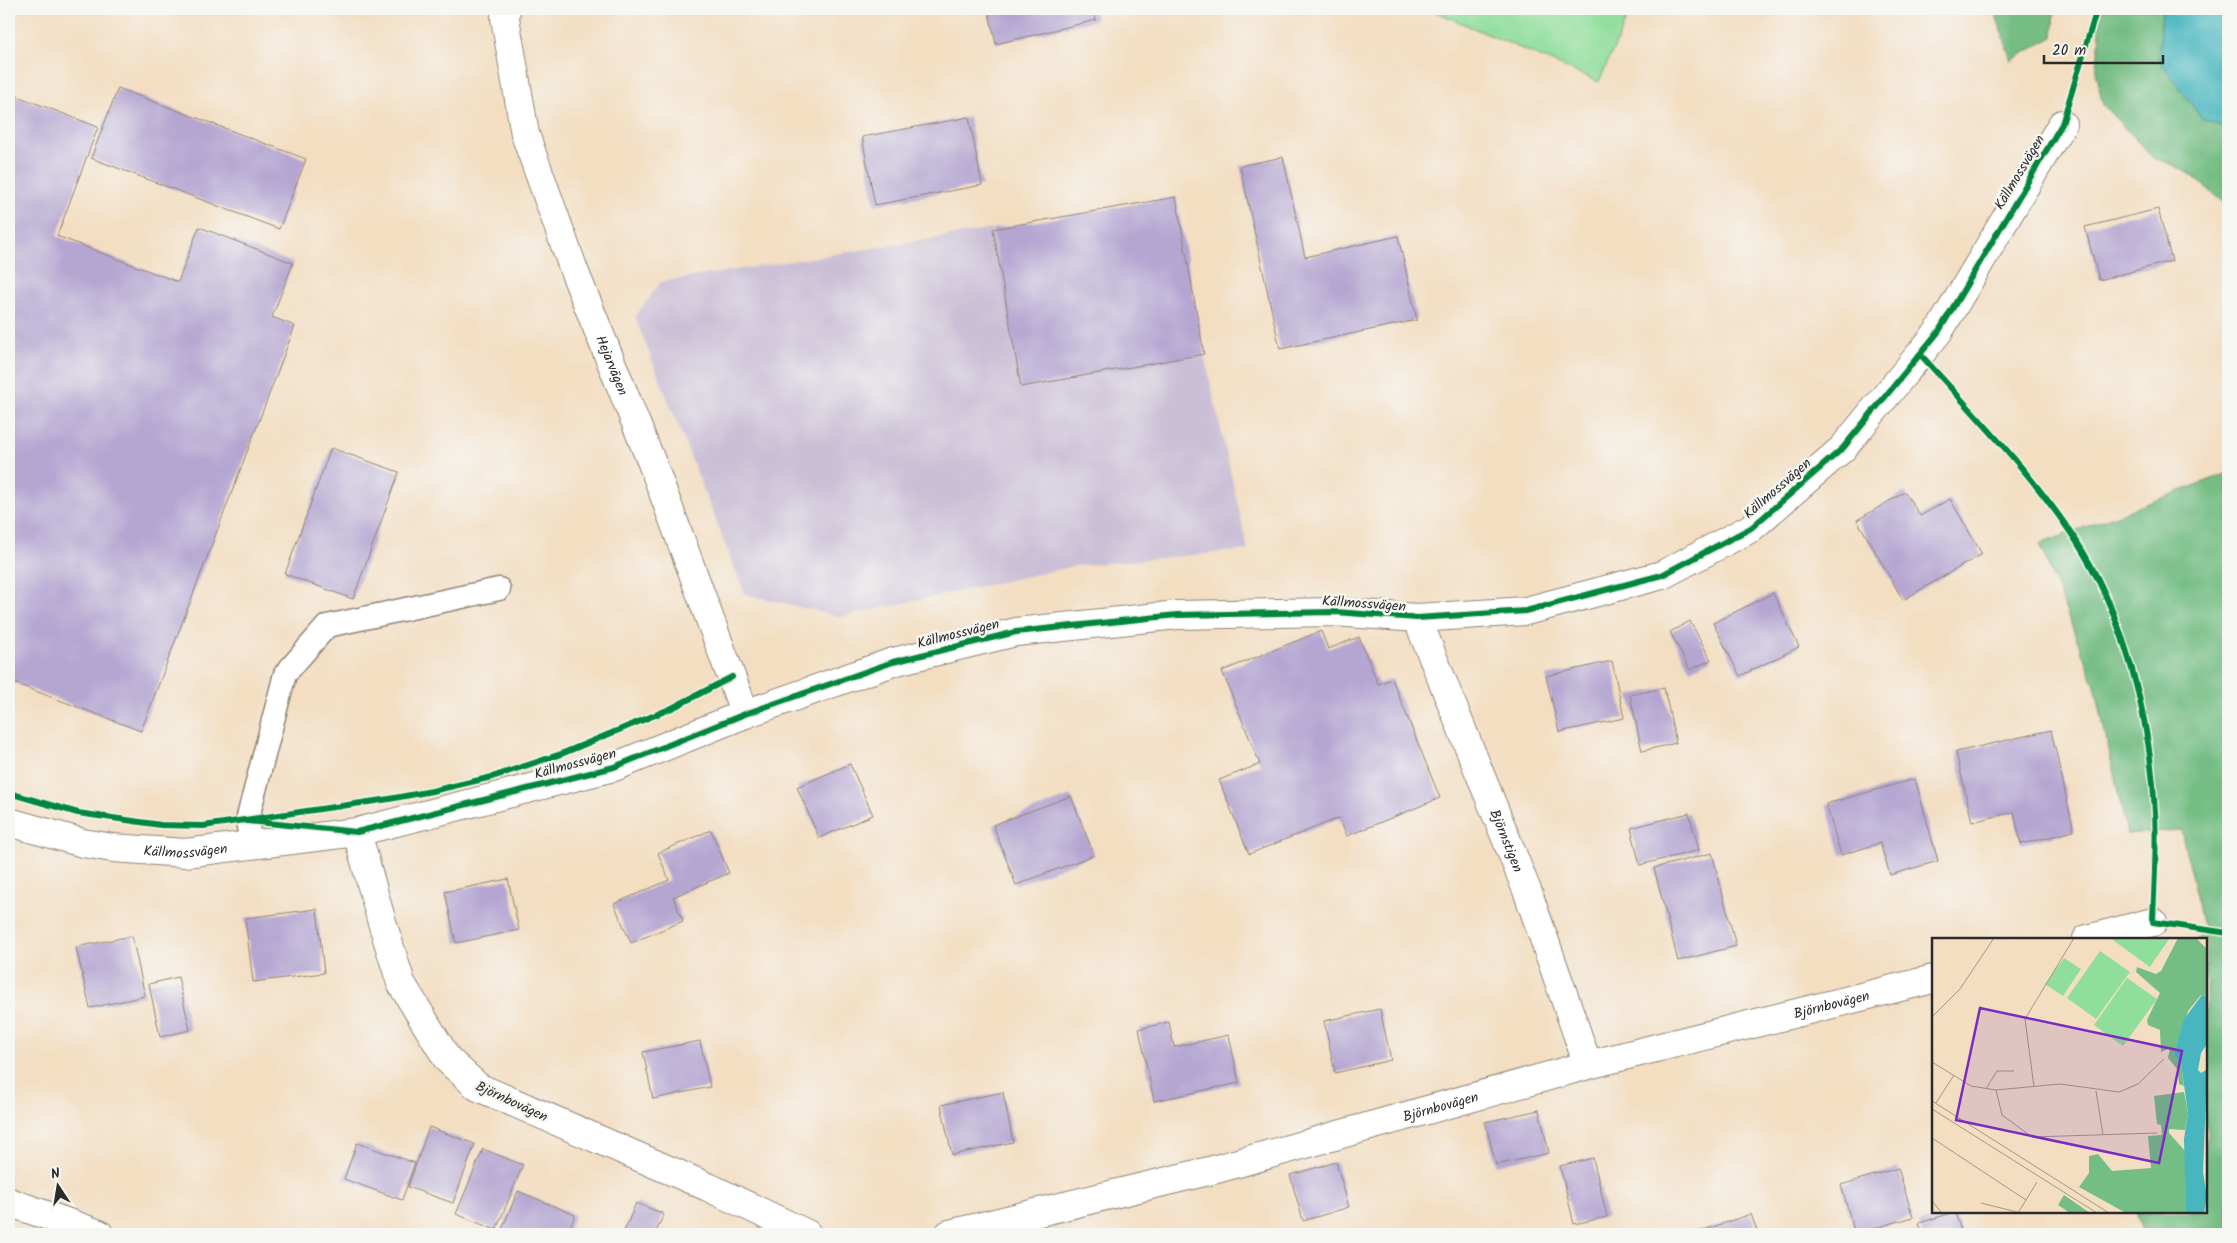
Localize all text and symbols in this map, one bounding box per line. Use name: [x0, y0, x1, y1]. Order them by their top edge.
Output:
scale bar: [2044, 32, 2163, 64]
text: 20 m: [2052, 39, 2086, 63]
street label: Källmossvägen: [1989, 131, 2051, 214]
street label: Hejarvägen: [589, 332, 634, 399]
street label: Källmossvägen: [1739, 453, 1817, 525]
street label: Källmossvägen: [1321, 590, 1407, 618]
street label: Källmossvägen: [915, 613, 1002, 655]
street label: Källmossvägen: [532, 742, 619, 785]
street label: Björnstigen: [1483, 806, 1528, 876]
street label: Källmossvägen: [143, 838, 229, 865]
inset map: [1932, 938, 2207, 1213]
street label: Björnbovägen: [1791, 985, 1872, 1025]
street label: Björnbovägen: [472, 1076, 551, 1128]
street label: Björnbovägen: [1401, 1086, 1481, 1128]
north arrow: [32, 1160, 82, 1210]
text: N: [49, 1163, 62, 1186]

